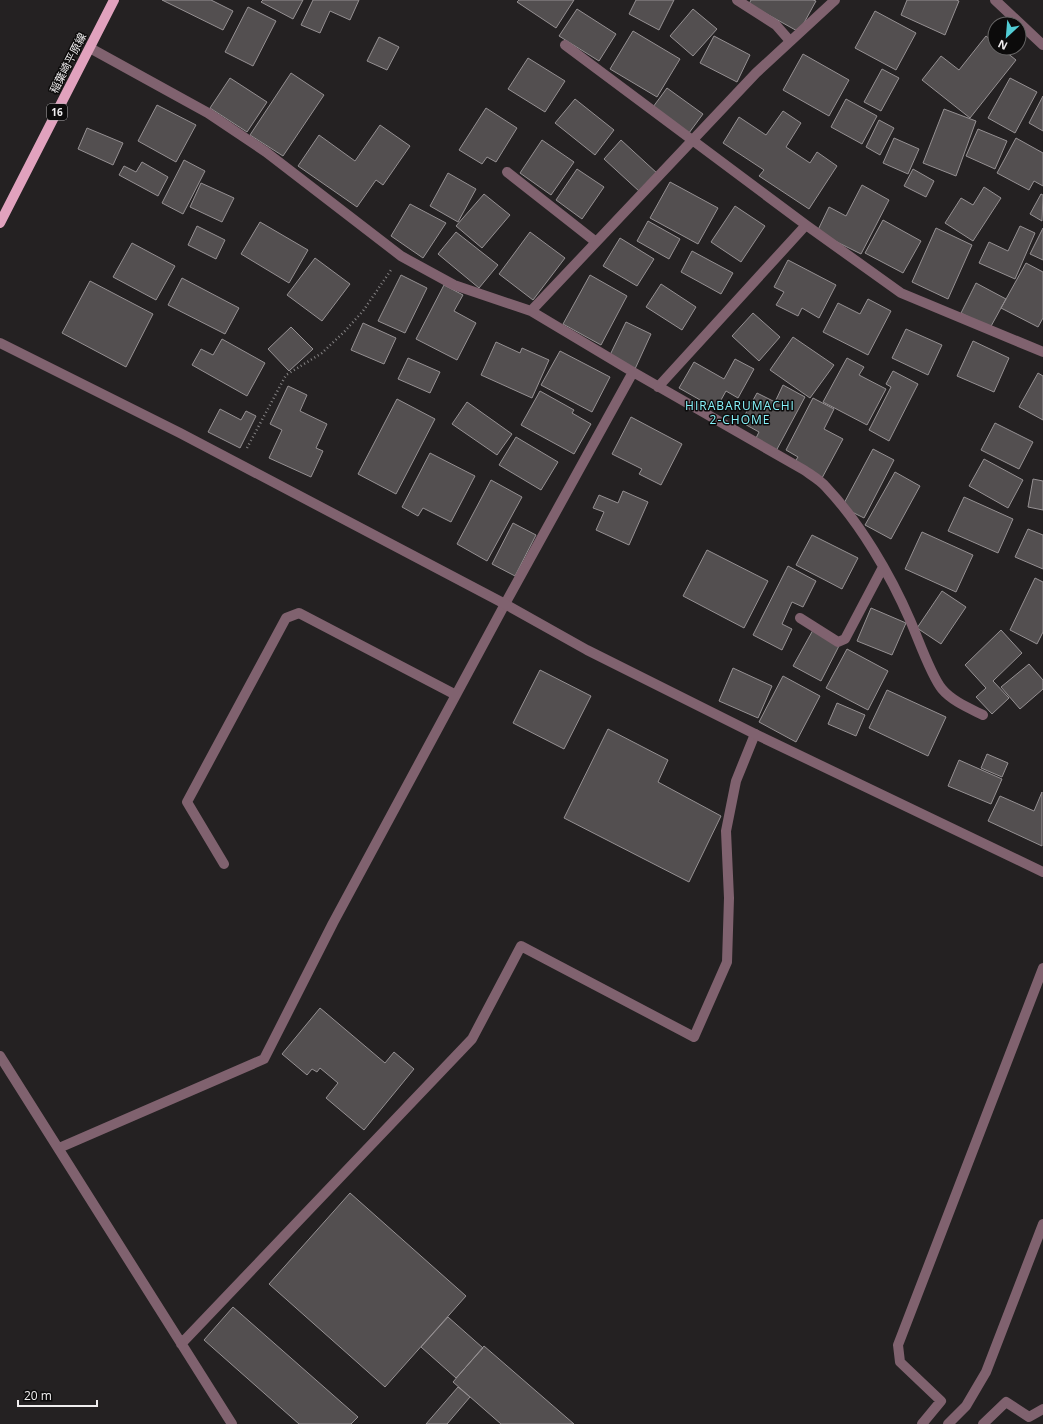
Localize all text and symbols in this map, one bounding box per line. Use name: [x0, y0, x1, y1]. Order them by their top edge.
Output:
north arrow: [987, 16, 1027, 56]
street label: 稲葉崎平原線: [46, 30, 89, 96]
text: N: [995, 37, 1010, 54]
road number: 16: [47, 104, 67, 120]
district label: HIRABARUMACHI 2-CHOME: [685, 397, 795, 428]
scale bar: [18, 1382, 97, 1408]
text: 20 m: [24, 1387, 52, 1404]

